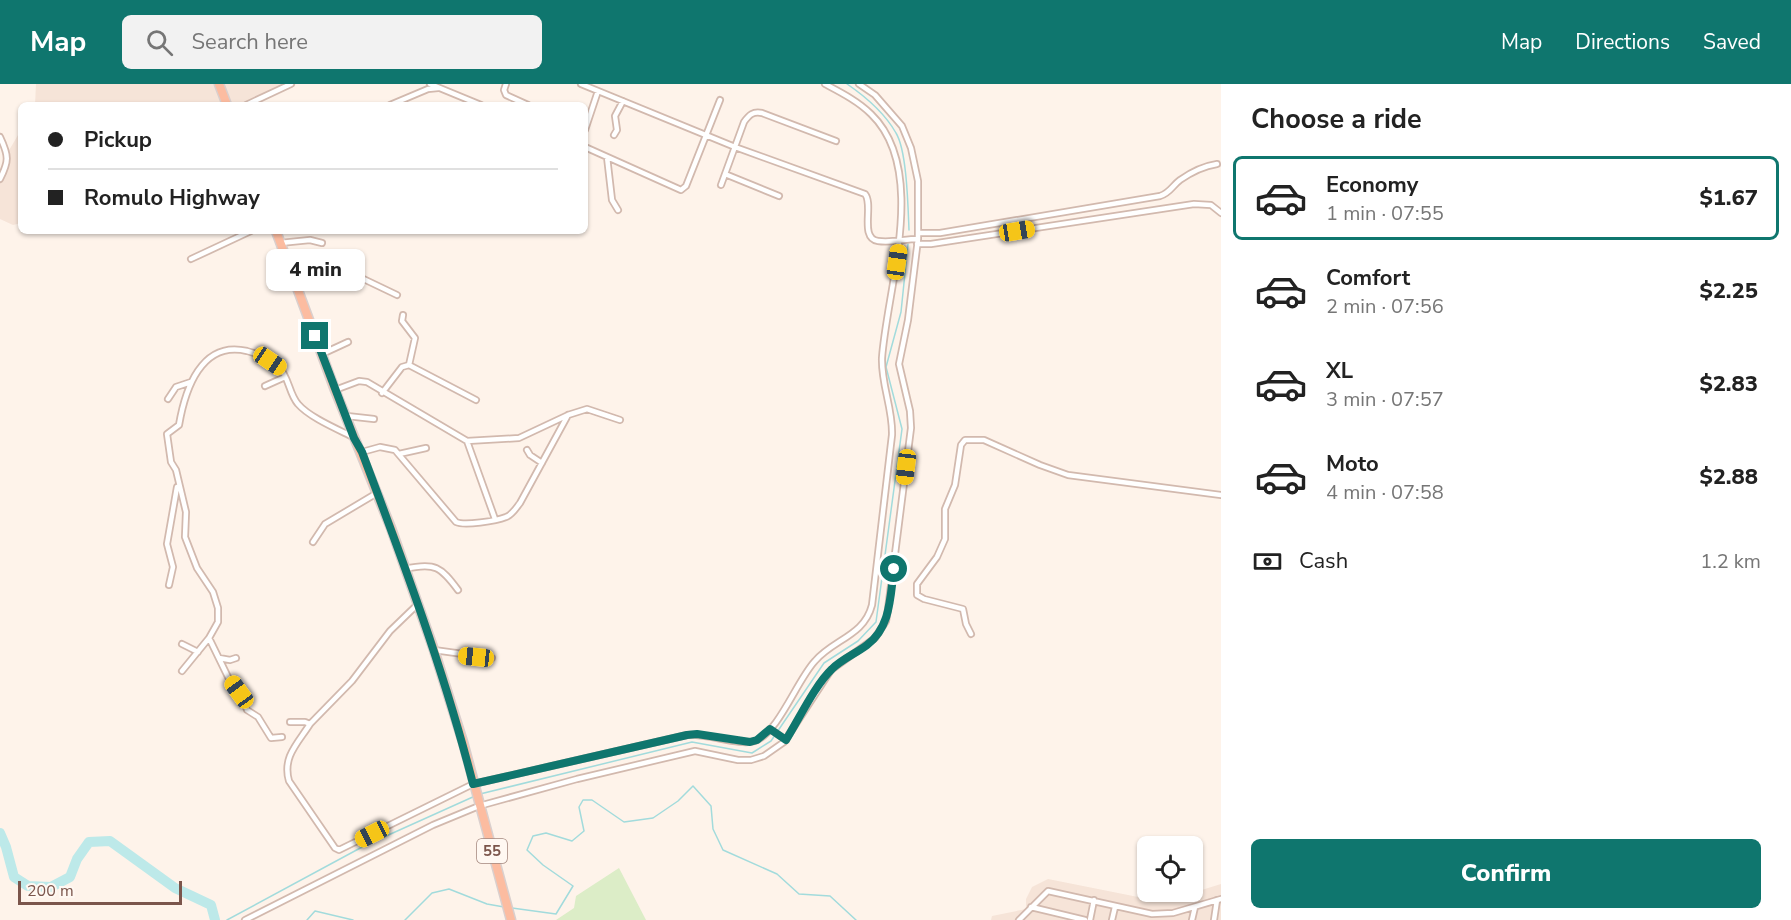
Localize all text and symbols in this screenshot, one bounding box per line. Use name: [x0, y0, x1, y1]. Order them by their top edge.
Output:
search box: [122, 15, 542, 69]
text: Map: [30, 23, 86, 61]
icon: search: [143, 26, 176, 59]
text: Search here: [191, 27, 308, 57]
text: Map: [1501, 28, 1542, 56]
text: Directions: [1575, 28, 1670, 56]
text: Saved: [1703, 28, 1761, 56]
text: Choose a ride: [1251, 101, 1422, 138]
text: Pickup: [84, 125, 152, 155]
text: Economy: [1326, 170, 1418, 200]
icon: car: [1254, 171, 1308, 225]
text: Romulo Highway: [84, 183, 260, 213]
text: $1.67: [1699, 183, 1758, 213]
text: 1 min · 07:55: [1326, 200, 1444, 227]
car: [998, 219, 1036, 243]
car: [886, 243, 908, 281]
callout: 4 min: [266, 249, 364, 291]
text: 4 min: [289, 256, 342, 283]
text: Comfort: [1326, 263, 1410, 293]
icon: car: [1254, 264, 1308, 318]
text: $2.25: [1699, 276, 1758, 306]
text: 2 min · 07:56: [1326, 293, 1444, 320]
route end: [301, 322, 328, 349]
car: [250, 343, 290, 379]
text: XL: [1326, 356, 1353, 386]
icon: car: [1254, 357, 1308, 411]
text: $2.83: [1699, 369, 1758, 399]
text: 3 min · 07:57: [1326, 386, 1444, 413]
car: [895, 448, 917, 486]
text: Moto: [1326, 449, 1379, 479]
icon: car: [1254, 450, 1308, 504]
text: $2.88: [1699, 462, 1758, 492]
text: 4 min · 07:58: [1326, 479, 1444, 506]
icon: cash: [1251, 545, 1284, 578]
text: Cash: [1299, 546, 1348, 576]
text: 1.2 km: [1700, 548, 1761, 575]
route start: [880, 555, 907, 582]
car: [457, 646, 495, 668]
car: [221, 672, 257, 712]
car: [352, 818, 392, 850]
map controls: [1137, 836, 1203, 902]
button: locate: [1137, 836, 1203, 902]
road number: 55: [477, 839, 507, 863]
button: Confirm: [1251, 839, 1761, 908]
scale bar: [18, 878, 182, 906]
text: 200 m: [27, 880, 74, 902]

